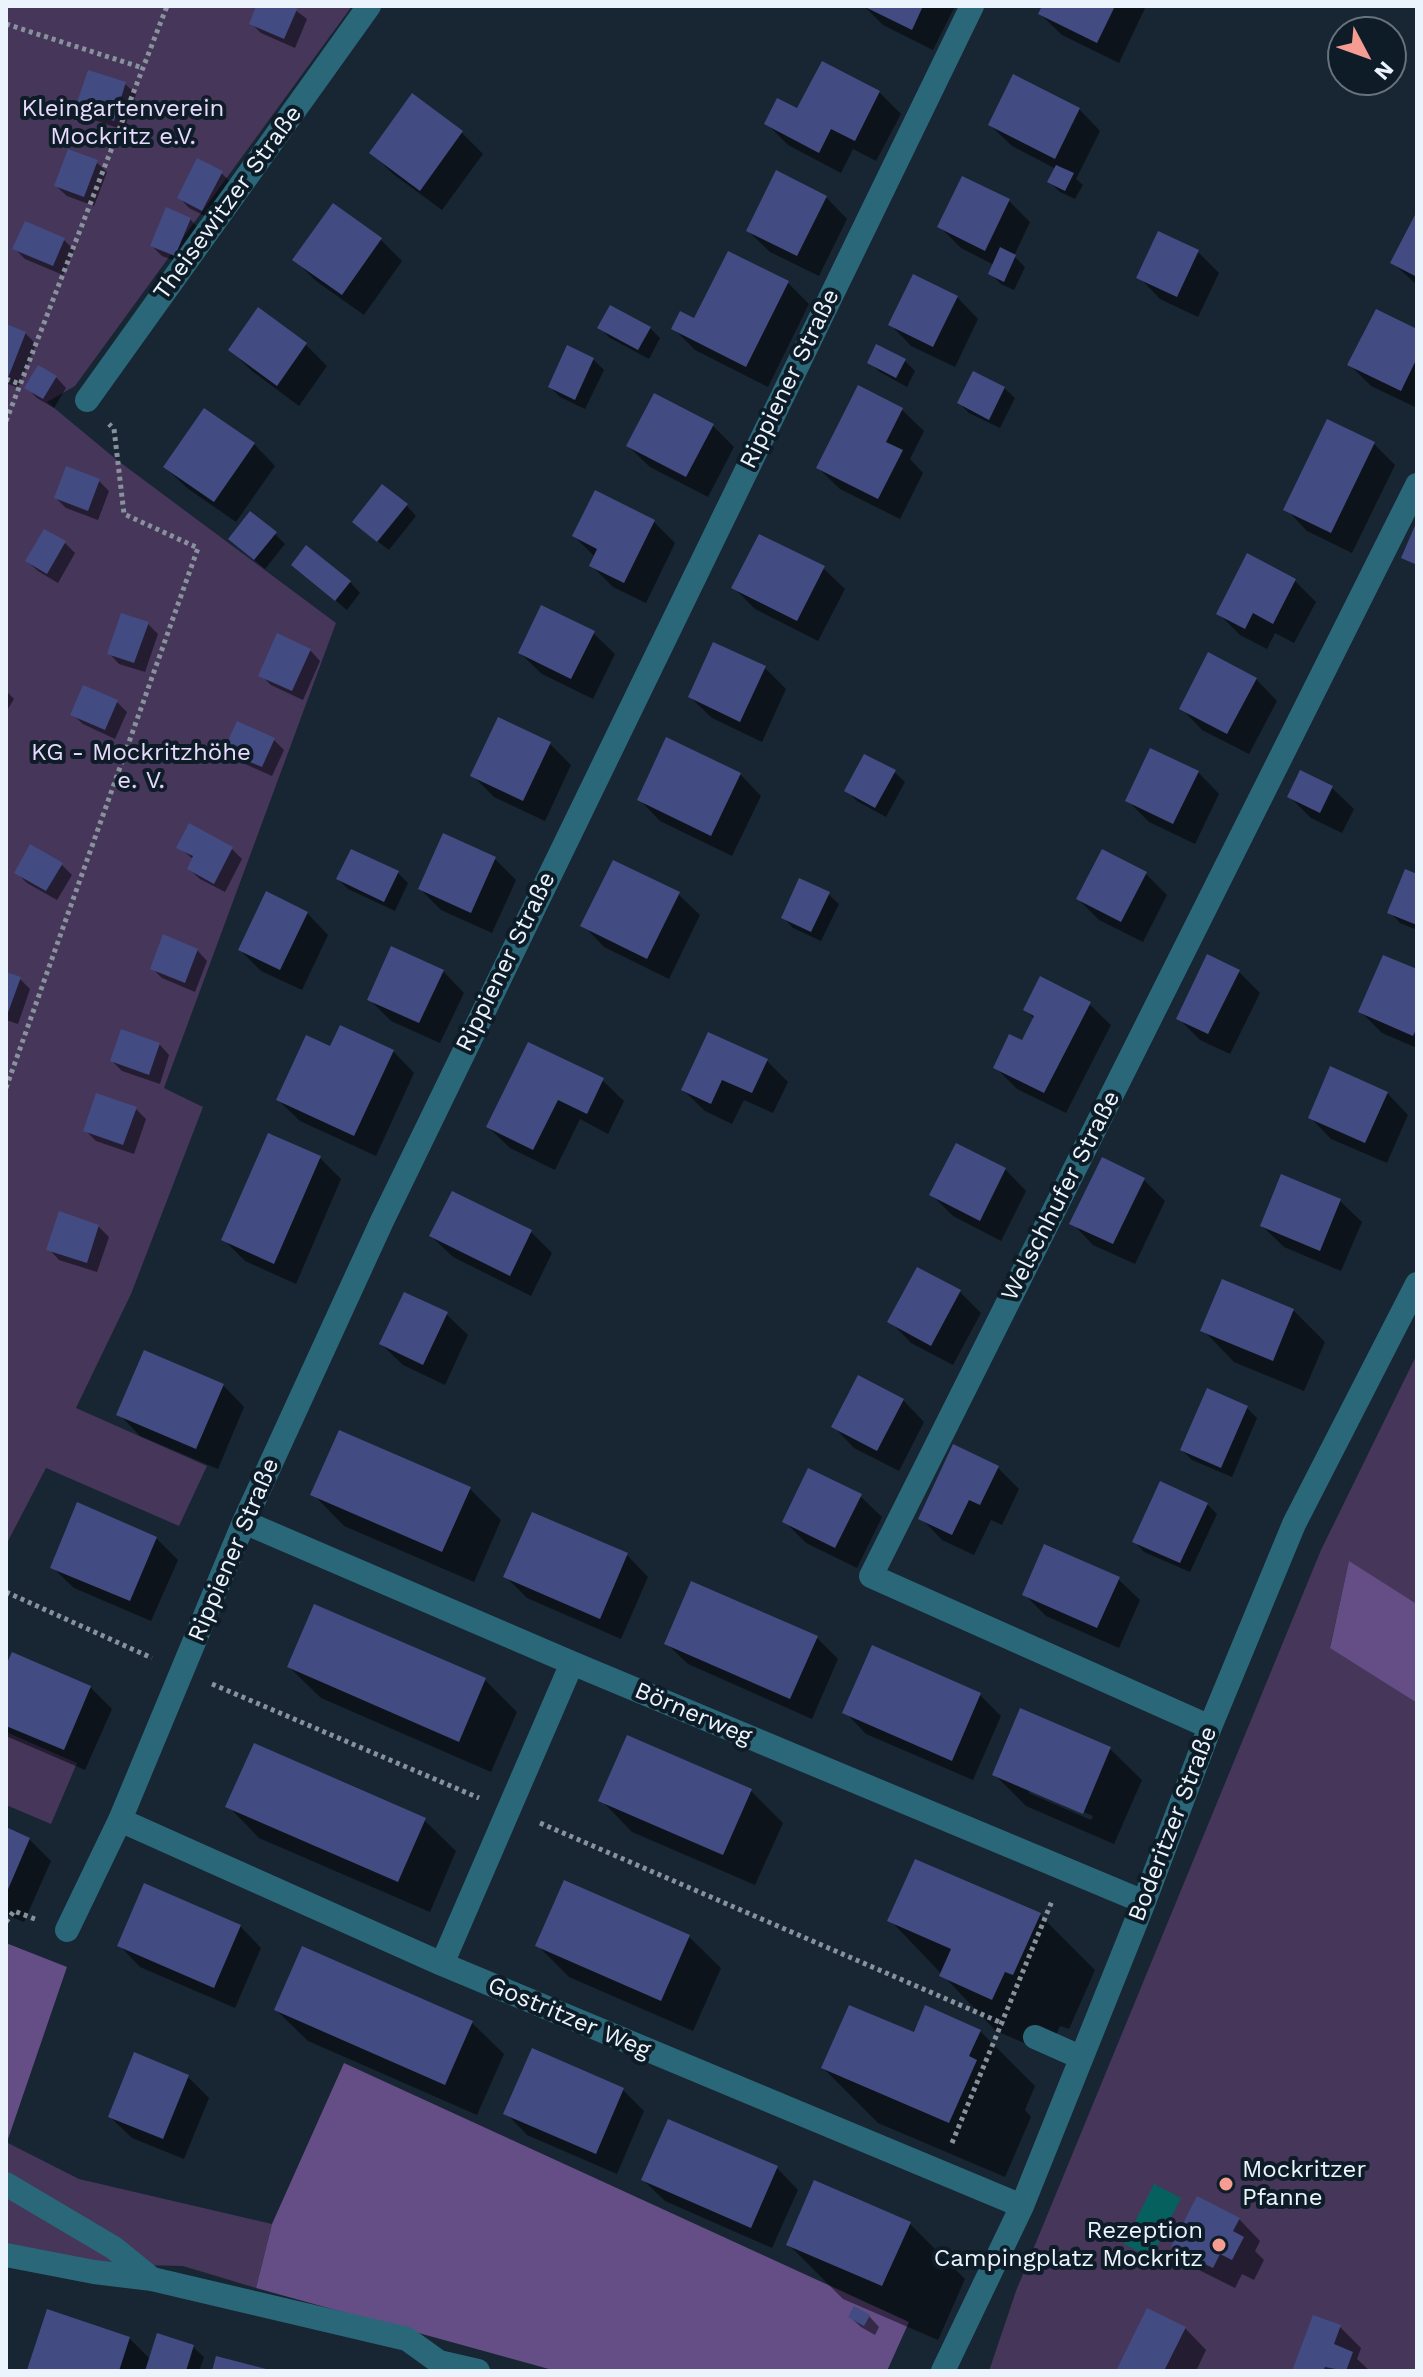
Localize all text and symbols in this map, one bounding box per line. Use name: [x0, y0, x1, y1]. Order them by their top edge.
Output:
north arrow: [1327, 16, 1407, 96]
text: N: [1369, 56, 1399, 85]
park label: Kleingartenverein Mockritz e.V.: [22, 95, 224, 151]
street label: Theisewitzer Straße: [148, 100, 308, 306]
street label: Rippiener Straße: [734, 284, 846, 474]
park label: KG - Mockritzhöhe e. V.: [31, 739, 251, 795]
street label: Rippiener Straße: [450, 867, 562, 1057]
street label: Welschhufer Straße: [995, 1086, 1127, 1306]
street label: Rippiener Straße: [182, 1454, 286, 1646]
street label: Börnerweg: [630, 1676, 756, 1752]
street label: Boderitzer Straße: [1123, 1722, 1223, 1926]
street label: Gostritzer Weg: [483, 1971, 655, 2065]
place label: Mockritzer Pfanne: [1242, 2156, 1366, 2212]
marker: Mockritzer Pfanne: [1217, 2175, 1235, 2193]
place label: Rezeption Campingplatz Mockritz: [934, 2217, 1203, 2273]
marker: Rezeption Campingplatz Mockritz: [1210, 2236, 1228, 2254]

